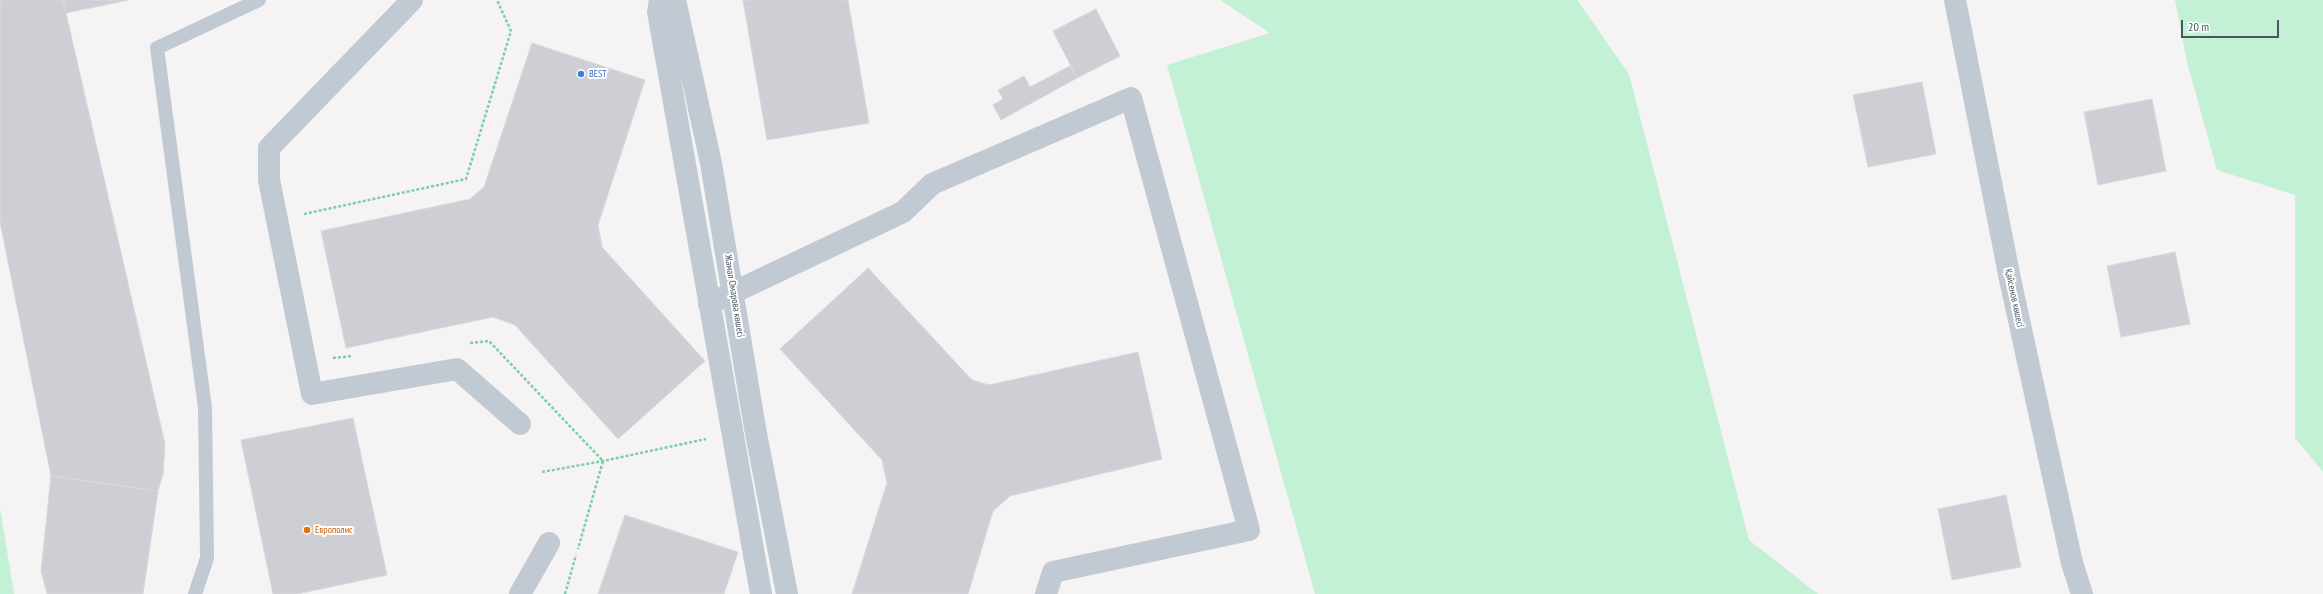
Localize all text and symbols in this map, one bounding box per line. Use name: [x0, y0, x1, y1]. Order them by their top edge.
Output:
scale bar: [2183, 12, 2281, 38]
text: 20 m: [2188, 19, 2209, 34]
place label: BEST: [589, 68, 607, 80]
marker: BEST: [576, 69, 586, 79]
street label: Жамал Омарова көшесі: [722, 254, 746, 338]
street label: Қайсенов көшесі: [2002, 268, 2026, 328]
place label: Европолис: [315, 524, 353, 536]
marker: Европолис: [302, 525, 312, 535]

